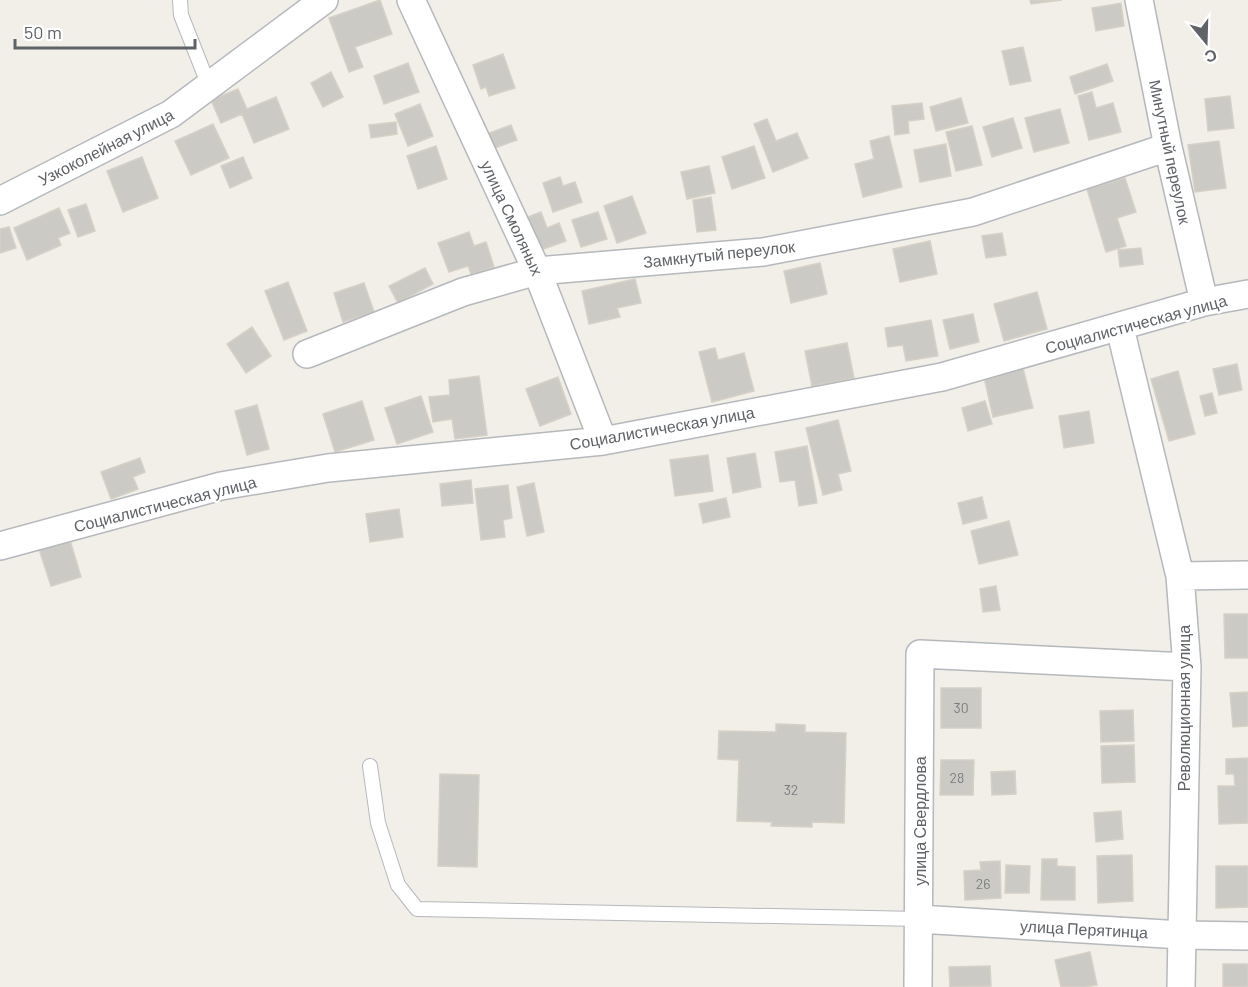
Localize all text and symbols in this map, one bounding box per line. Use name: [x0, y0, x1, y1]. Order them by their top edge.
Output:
scale bar: [15, 12, 195, 50]
north arrow: [1176, 12, 1236, 72]
text: 50 m: [24, 21, 62, 43]
text: С: [1202, 46, 1220, 68]
street label: Минутный переулок: [1146, 78, 1195, 227]
street label: Узкоколейная улица: [35, 104, 177, 189]
street label: улица Смоляных: [478, 157, 547, 278]
street label: Замкнутый переулок: [642, 236, 797, 271]
street label: Социалистическая улица: [1043, 290, 1229, 357]
street label: Социалистическая улица: [568, 402, 756, 453]
street label: Социалистическая улица: [72, 472, 258, 535]
street label: Революционная улица: [1174, 625, 1193, 791]
house number: 30: [953, 699, 969, 716]
street label: улица Свердлова: [910, 756, 929, 886]
house number: 28: [950, 769, 964, 786]
house number: 32: [784, 781, 798, 798]
house number: 26: [976, 875, 990, 892]
street label: улица Перятинца: [1020, 916, 1149, 941]

